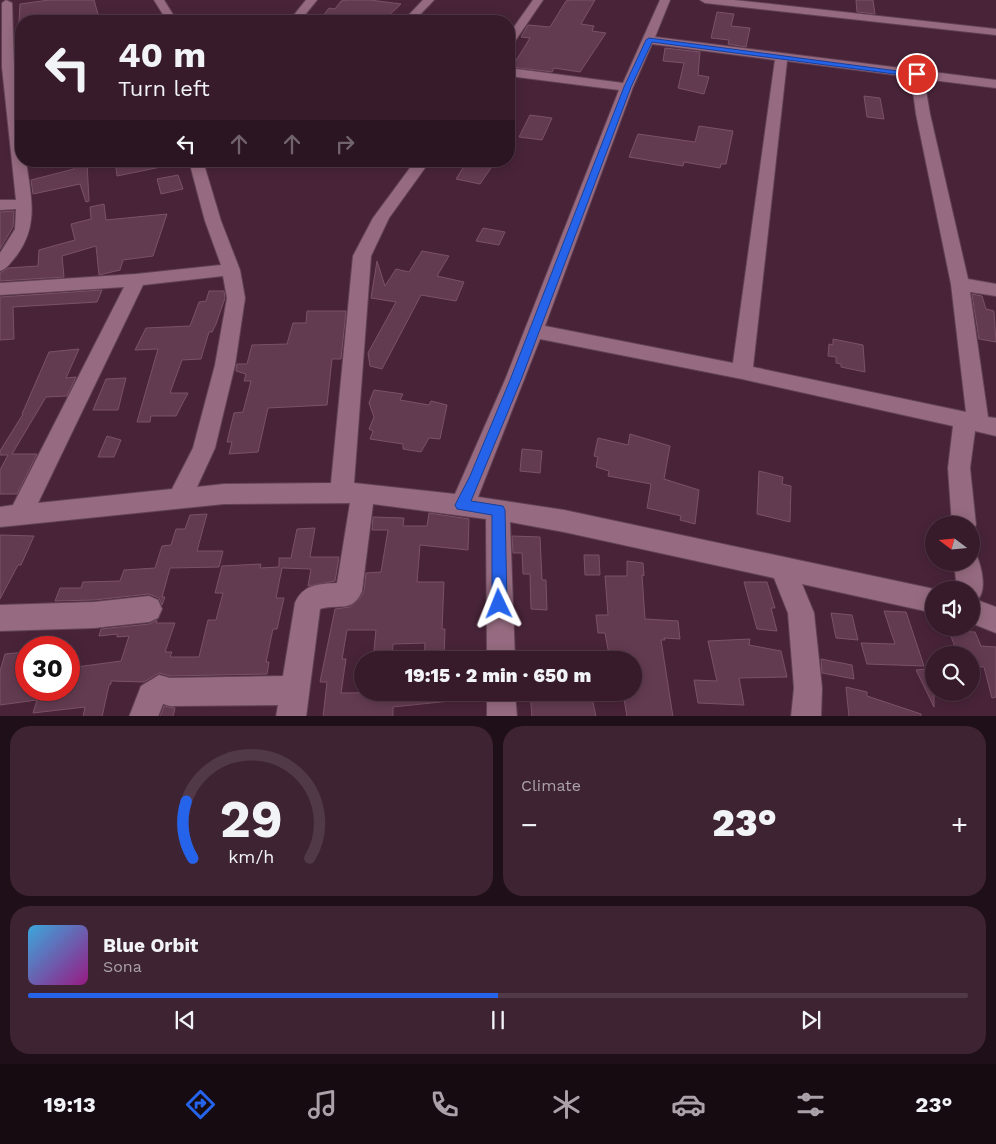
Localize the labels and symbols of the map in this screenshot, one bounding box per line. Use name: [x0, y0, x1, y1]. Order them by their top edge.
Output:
pin: [896, 53, 938, 95]
north arrow: [925, 516, 980, 571]
position arrow: [472, 577, 524, 629]
speed limit sign: 30: [15, 636, 80, 701]

